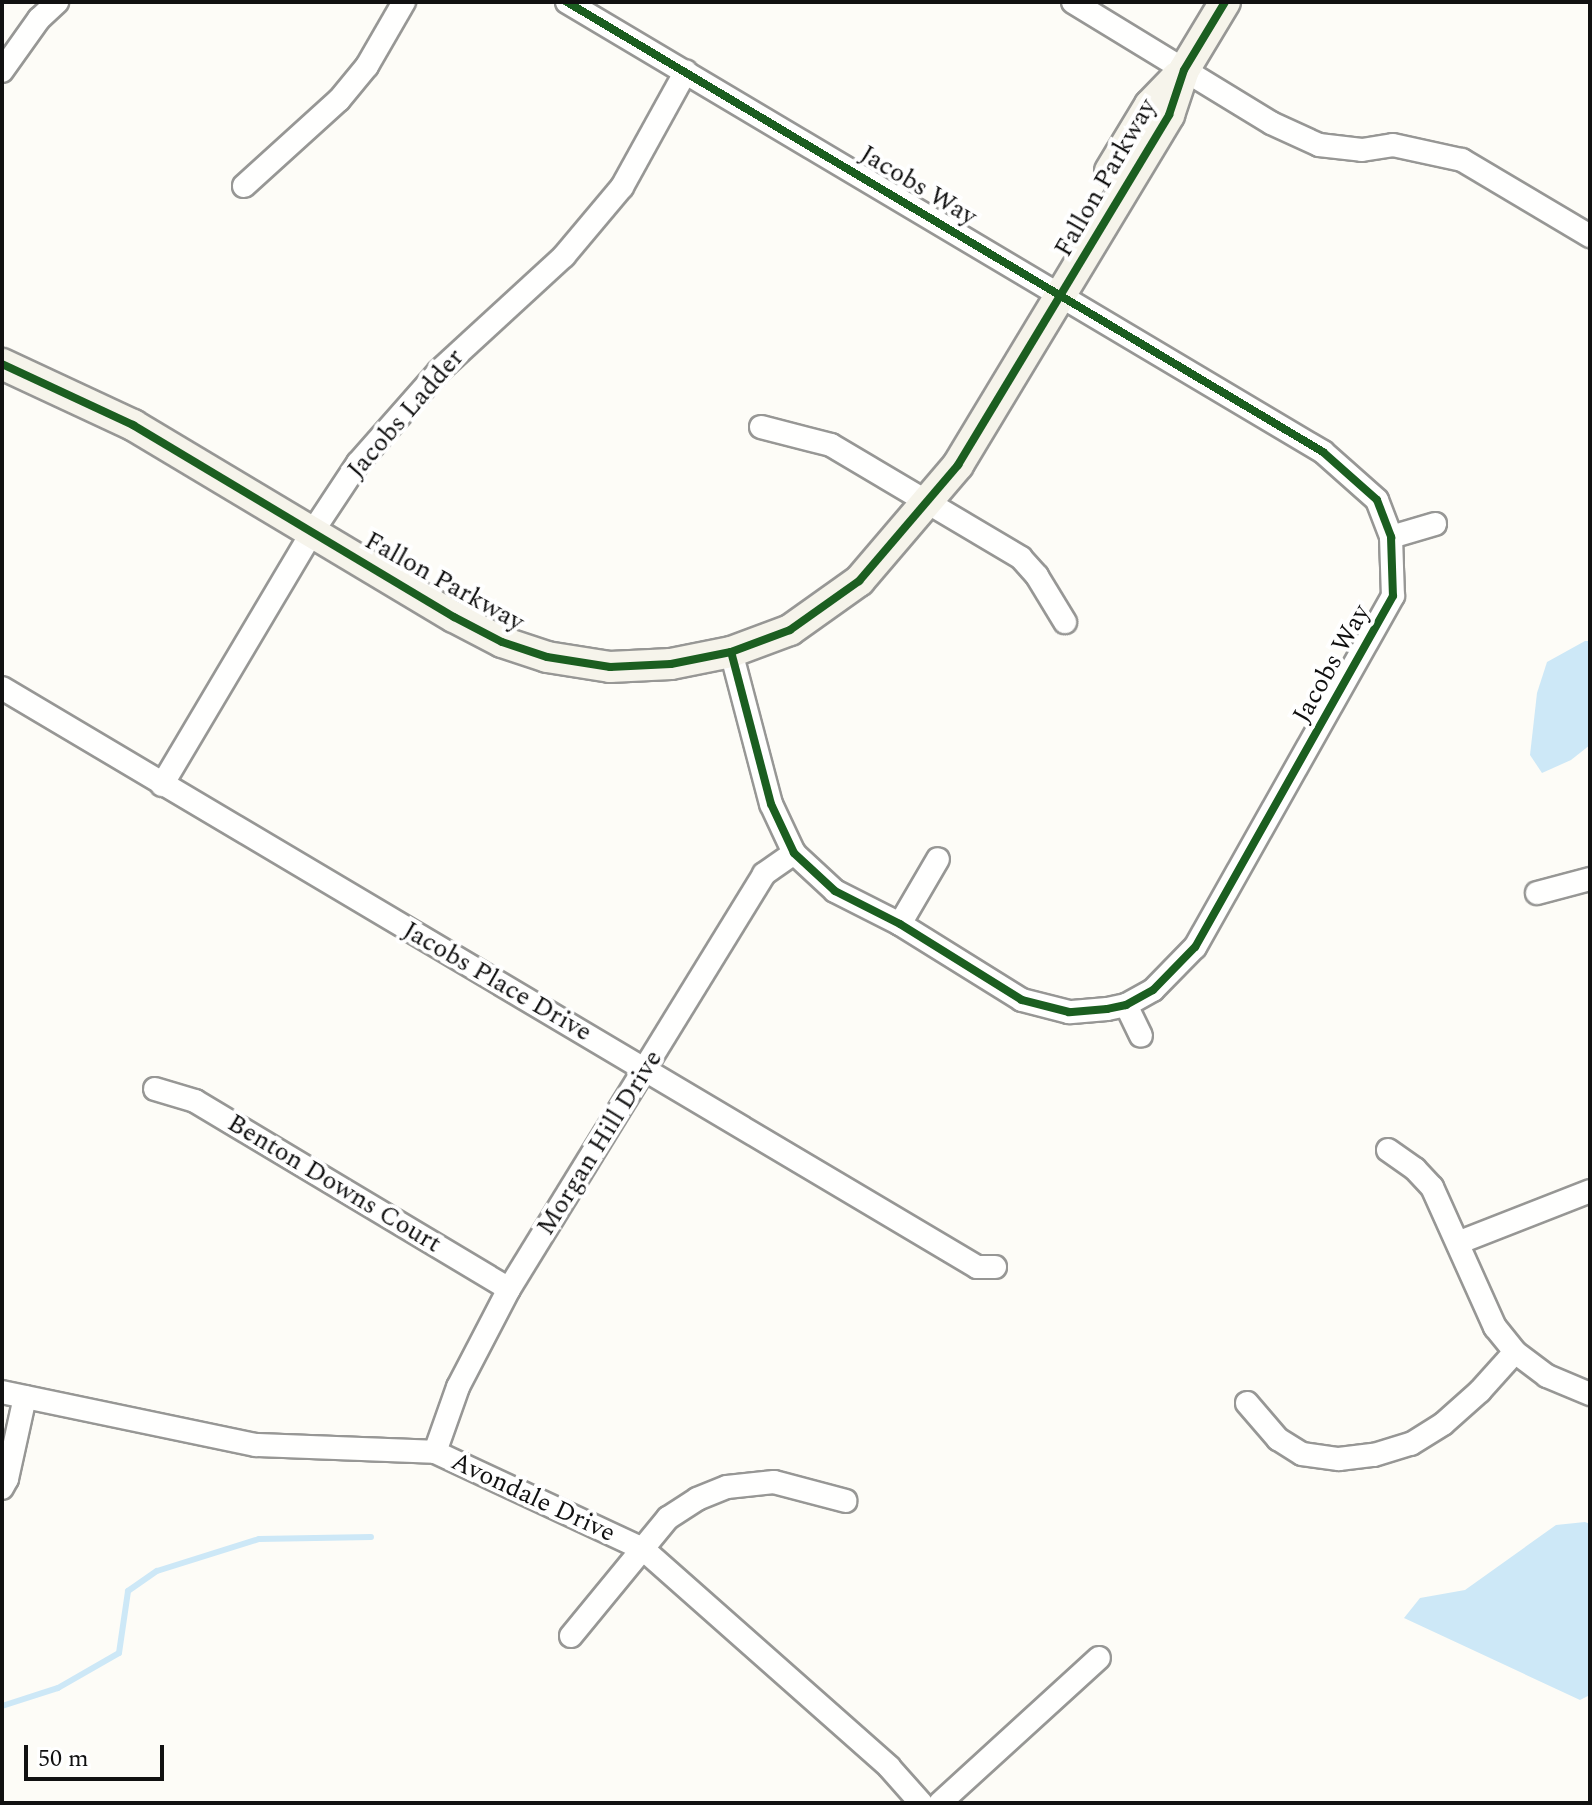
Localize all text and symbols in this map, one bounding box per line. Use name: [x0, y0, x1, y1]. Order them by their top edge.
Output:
street label: Fallon Parkway: [1048, 93, 1164, 263]
street label: Jacobs Way: [854, 139, 982, 233]
street label: Jacobs Ladder: [341, 343, 471, 485]
street label: Fallon Parkway: [359, 525, 529, 639]
street label: Jacobs Way: [1287, 599, 1377, 729]
street label: Jacobs Place Drive: [397, 915, 597, 1049]
street label: Morgan Hill Drive: [531, 1045, 669, 1241]
street label: Benton Downs Court: [222, 1108, 446, 1260]
street label: Avondale Drive: [446, 1446, 620, 1550]
scale bar: [28, 1729, 168, 1779]
text: 50 m: [38, 1741, 89, 1777]

